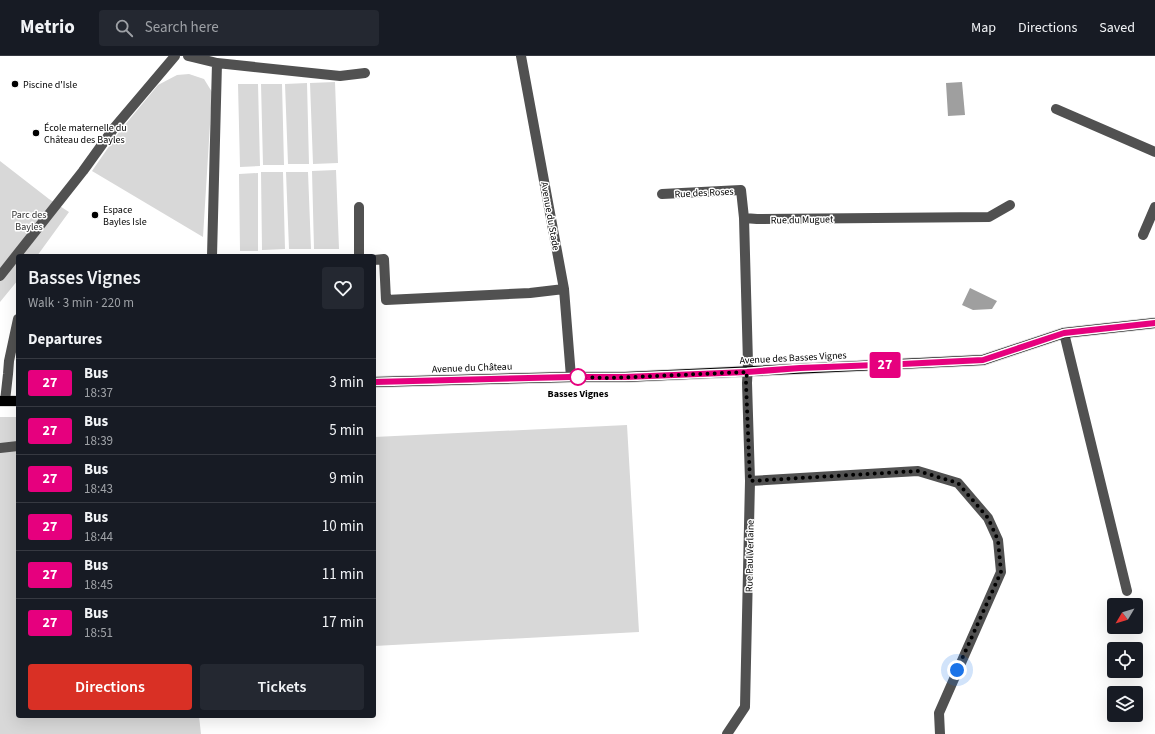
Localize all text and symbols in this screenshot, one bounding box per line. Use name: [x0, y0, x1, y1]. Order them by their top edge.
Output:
search box: [99, 10, 379, 46]
text: Metrio: [20, 14, 75, 41]
icon: search: [113, 17, 135, 39]
text: Search here: [145, 17, 219, 38]
text: Map: [971, 18, 996, 38]
text: Directions: [1018, 18, 1077, 38]
text: Saved: [1099, 18, 1135, 38]
place label: Piscine d'Isle: [23, 78, 77, 92]
marker: Piscine d'Isle: [10, 79, 20, 89]
place label: École maternelle du Château des Bayles: [44, 121, 127, 147]
marker: École maternelle du Château des Bayles: [31, 128, 41, 138]
street label: Avenue du Stade: [537, 181, 563, 252]
street label: Rue des Roses: [674, 184, 734, 202]
place label: Espace Bayles Isle: [103, 203, 147, 229]
park label: Parc des Bayles: [12, 208, 46, 234]
marker: Espace Bayles Isle: [90, 210, 100, 220]
street label: Rue du Muguet: [771, 212, 834, 228]
text: Basses Vignes: [28, 265, 141, 292]
button: heart: [322, 267, 364, 309]
text: Walk · 3 min · 220 m: [28, 294, 134, 312]
text: Departures: [28, 329, 102, 350]
street label: Avenue des Basses Vignes: [739, 348, 847, 368]
line badge: 27: [867, 352, 903, 378]
text: 27: [878, 355, 892, 375]
street label: Avenue du Château: [432, 360, 512, 376]
text: Bus: [84, 363, 108, 384]
marker: Basses Vignes: [569, 368, 587, 386]
text: 3 min: [329, 372, 364, 393]
text: 27: [43, 373, 57, 393]
text: 18:37: [84, 384, 113, 402]
place label: Basses Vignes: [548, 387, 609, 401]
text: Bus: [84, 411, 108, 432]
text: 5 min: [329, 420, 364, 441]
text: 27: [43, 421, 57, 441]
text: 18:39: [84, 432, 113, 450]
text: Bus: [84, 459, 108, 480]
text: 9 min: [329, 468, 364, 489]
text: 27: [43, 469, 57, 489]
text: 18:43: [84, 480, 113, 498]
text: Bus: [84, 507, 108, 528]
text: 10 min: [322, 516, 364, 537]
text: 27: [43, 517, 57, 537]
street label: Rue Paul Verlaine: [742, 520, 758, 592]
text: 18:44: [84, 528, 113, 546]
text: Bus: [84, 555, 108, 576]
text: 11 min: [322, 564, 364, 585]
text: 27: [43, 565, 57, 585]
text: 18:45: [84, 576, 113, 594]
north arrow: [1107, 598, 1143, 634]
map controls: [1107, 598, 1143, 722]
text: Bus: [84, 603, 108, 624]
text: 17 min: [322, 612, 364, 633]
text: 27: [43, 613, 57, 633]
text: 18:51: [84, 624, 113, 642]
button: locate: [1107, 642, 1143, 678]
your location: [947, 660, 967, 680]
button: Directions: [28, 664, 192, 710]
button: Tickets: [200, 664, 364, 710]
button: layers: [1107, 686, 1143, 722]

